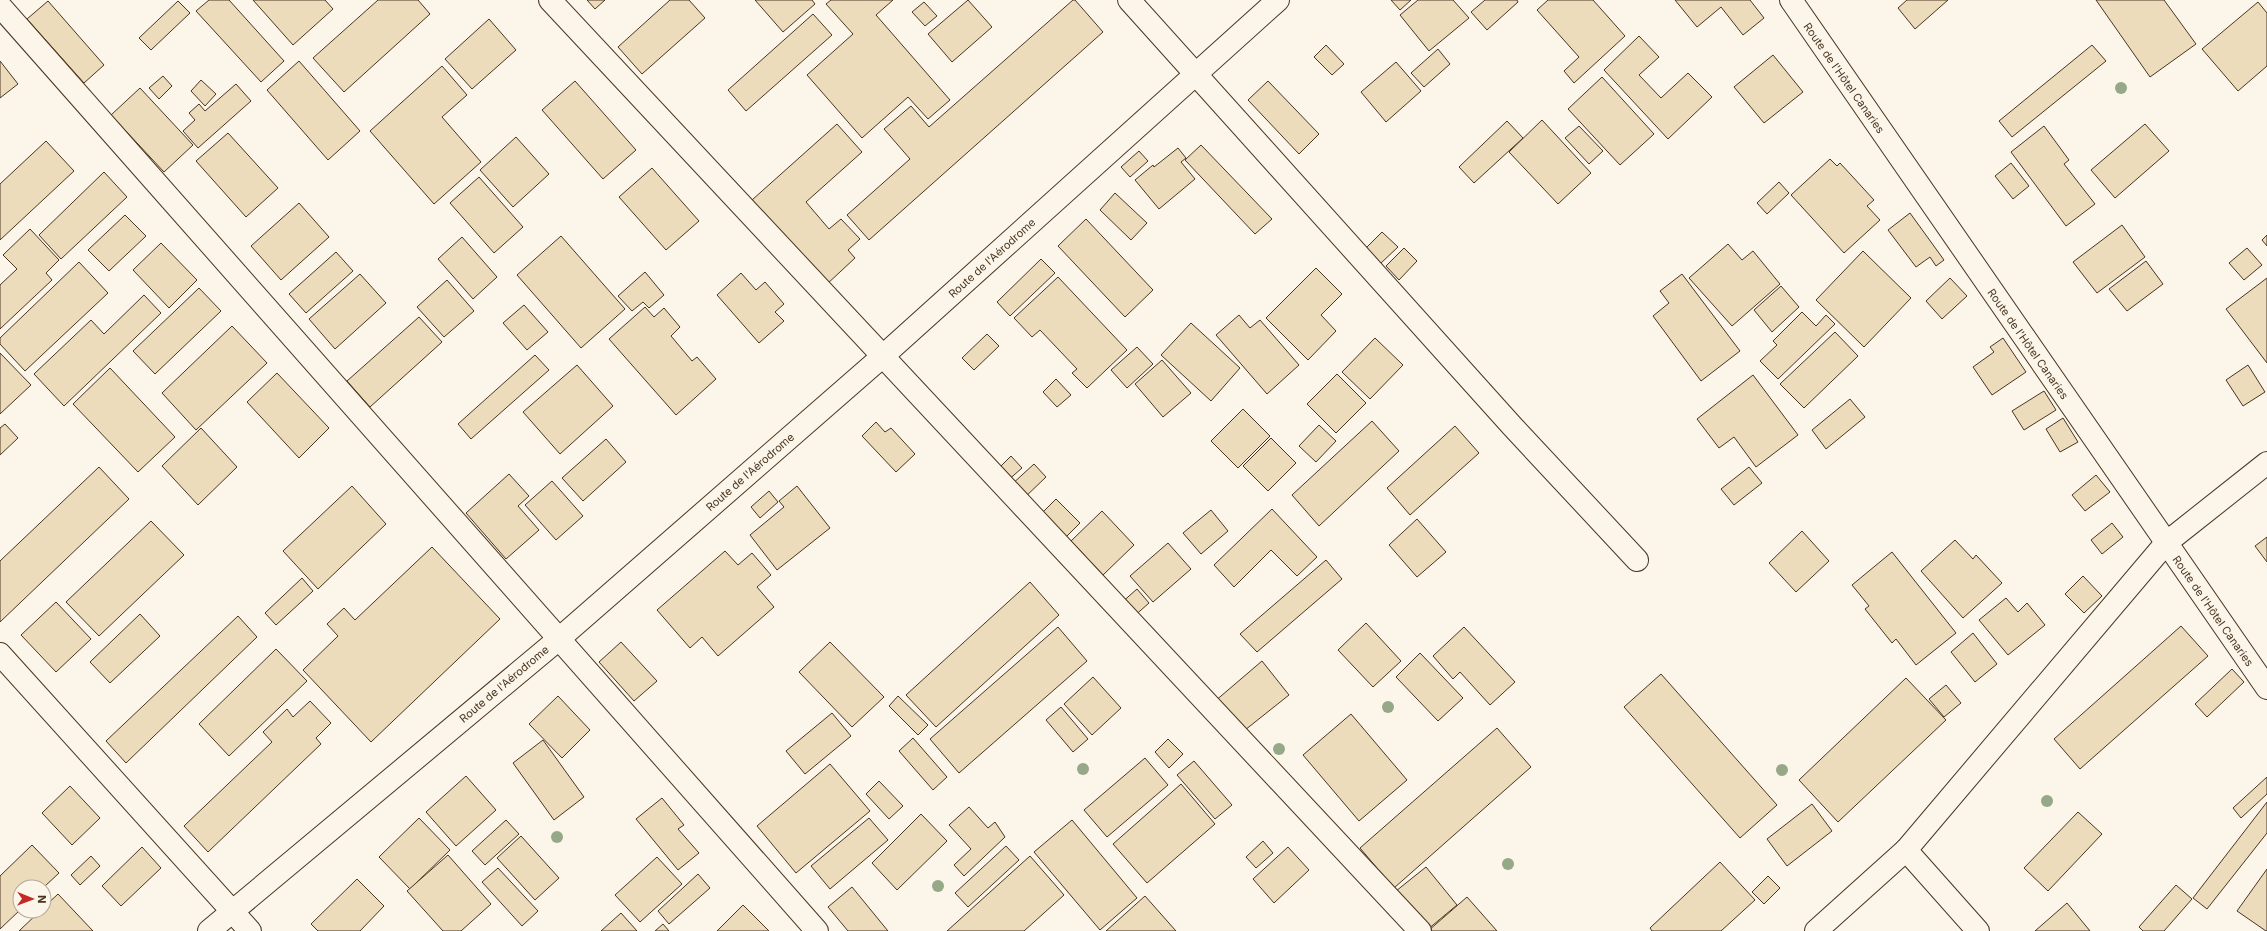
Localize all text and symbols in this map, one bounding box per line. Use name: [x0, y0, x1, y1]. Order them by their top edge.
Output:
street label: Route de l'Hôtel Canaries: [1800, 20, 1888, 136]
street label: Route de l'Aérodrome: [946, 215, 1038, 301]
street label: Route de l'Hôtel Canaries: [1984, 286, 2072, 402]
street label: Route de l'Aérodrome: [703, 430, 797, 514]
street label: Route de l'Hôtel Canaries: [2169, 553, 2257, 669]
street label: Route de l'Aérodrome: [457, 643, 551, 725]
north arrow: [12, 879, 52, 919]
text: N: [35, 895, 49, 903]

